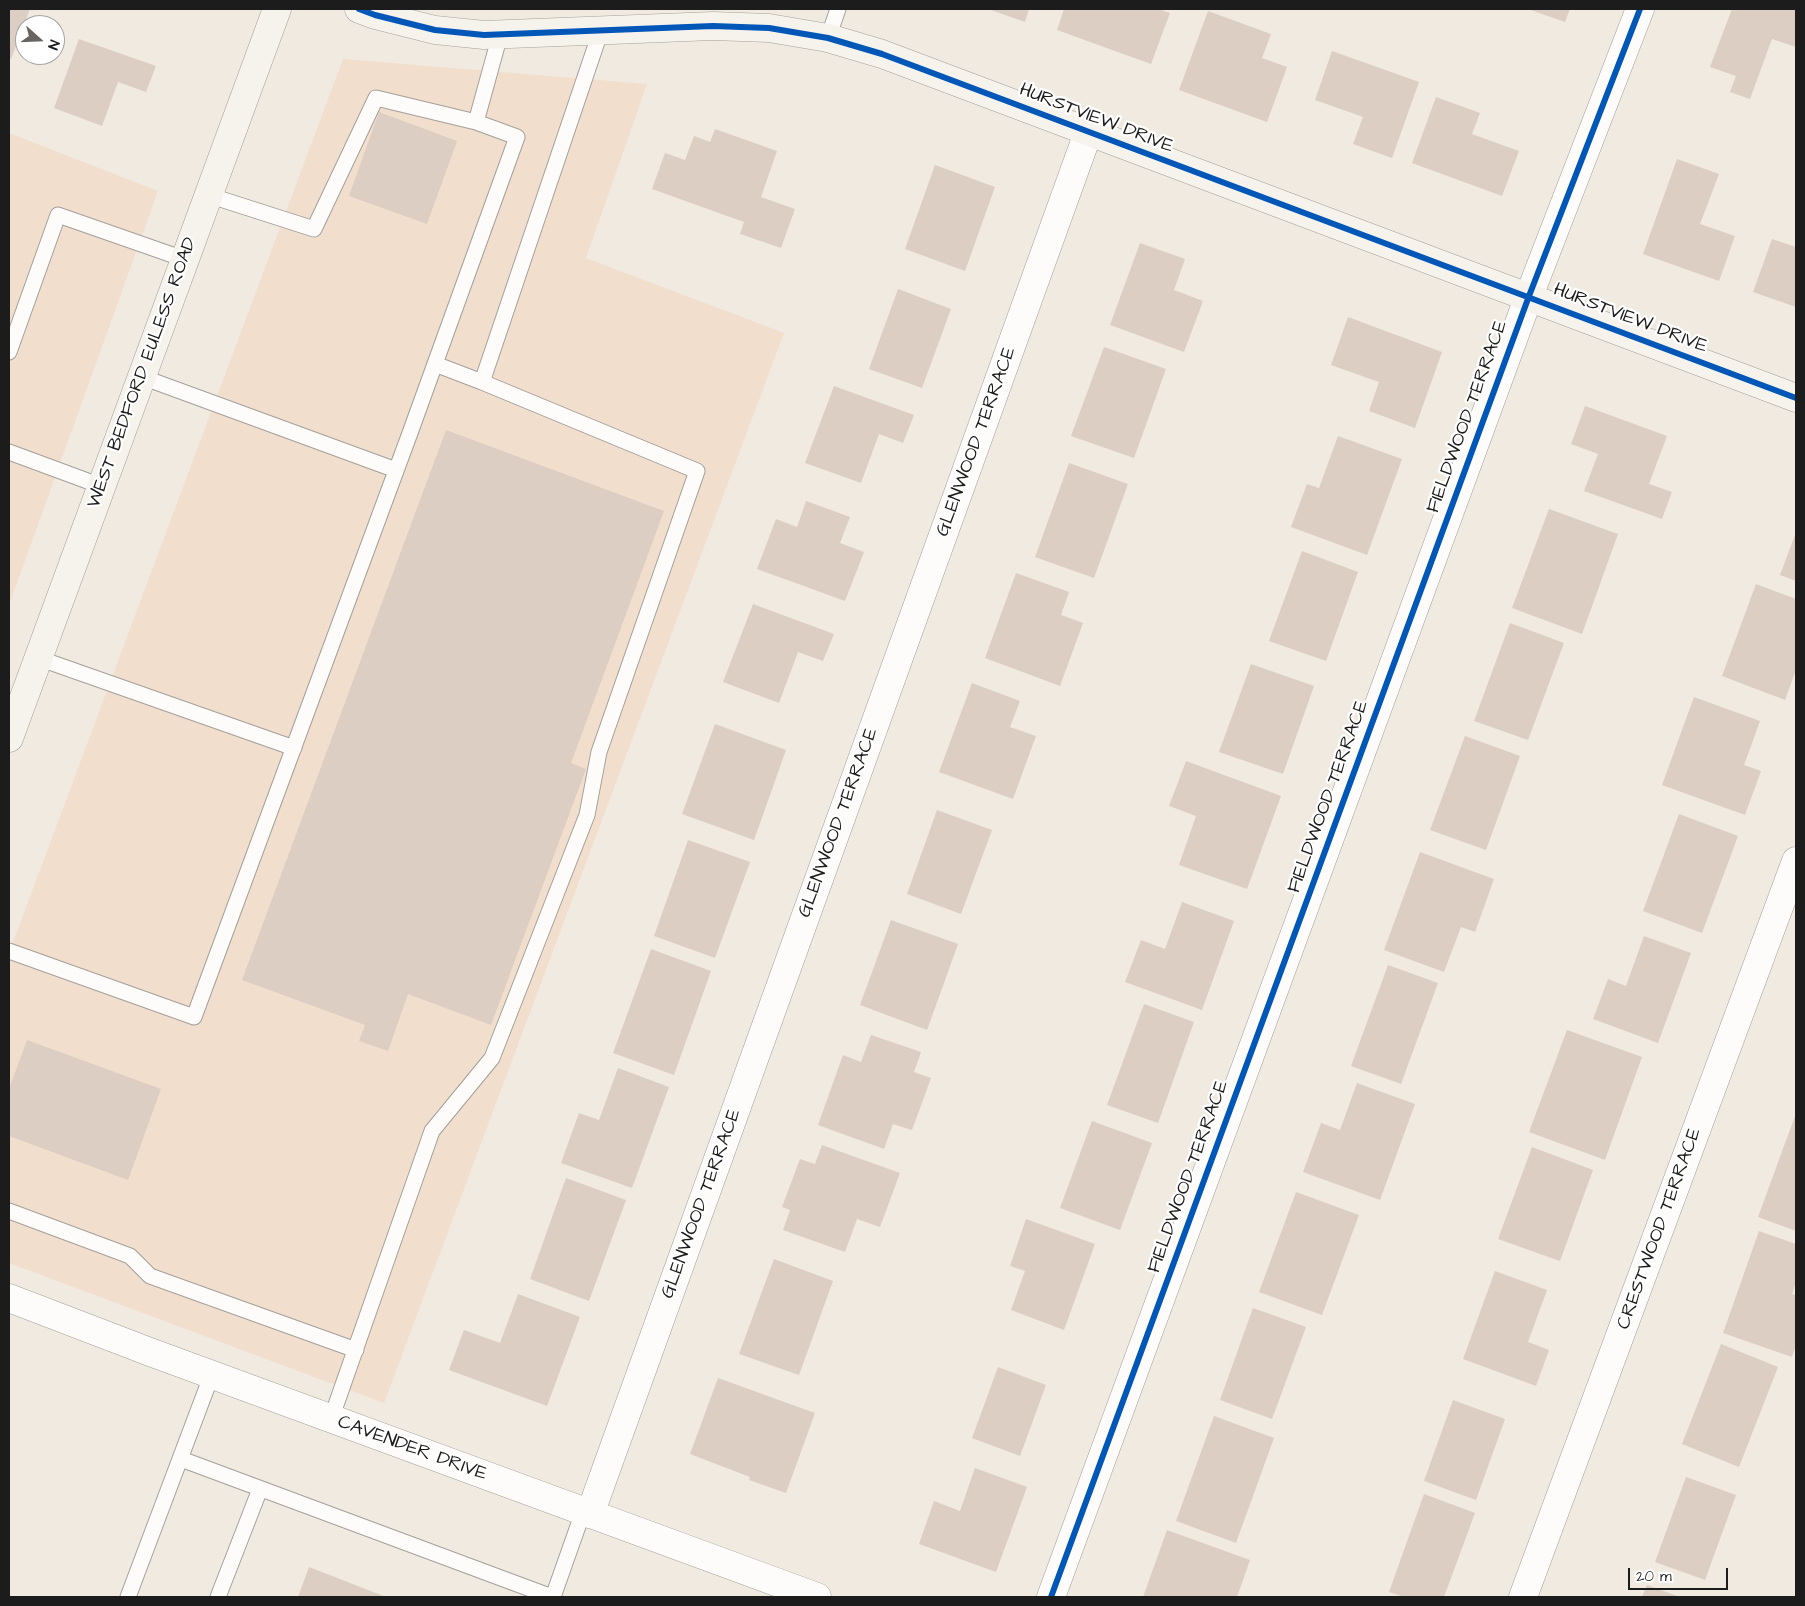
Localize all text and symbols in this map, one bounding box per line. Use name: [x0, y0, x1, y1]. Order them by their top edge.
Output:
north arrow: [15, 15, 65, 65]
text: N: [42, 37, 64, 52]
street label: HURSTVIEW DRIVE: [1016, 79, 1176, 159]
street label: WEST BEDFORD EULESS ROAD: [83, 235, 203, 511]
street label: HURSTVIEW DRIVE: [1550, 279, 1710, 359]
street label: FIELDWOOD TERRACE: [1423, 318, 1513, 516]
street label: GLENWOOD TERRACE: [932, 344, 1022, 540]
street label: FIELDWOOD TERRACE: [1284, 698, 1374, 896]
street label: GLENWOOD TERRACE: [794, 725, 884, 921]
street label: FIELDWOOD TERRACE: [1144, 1078, 1234, 1276]
street label: GLENWOOD TERRACE: [657, 1106, 747, 1302]
street label: CRESTWOOD TERRACE: [1613, 1125, 1707, 1333]
street label: CAVENDER DRIVE: [334, 1411, 490, 1487]
scale bar: [1630, 1558, 1730, 1590]
text: 20 m: [1636, 1566, 1672, 1587]

